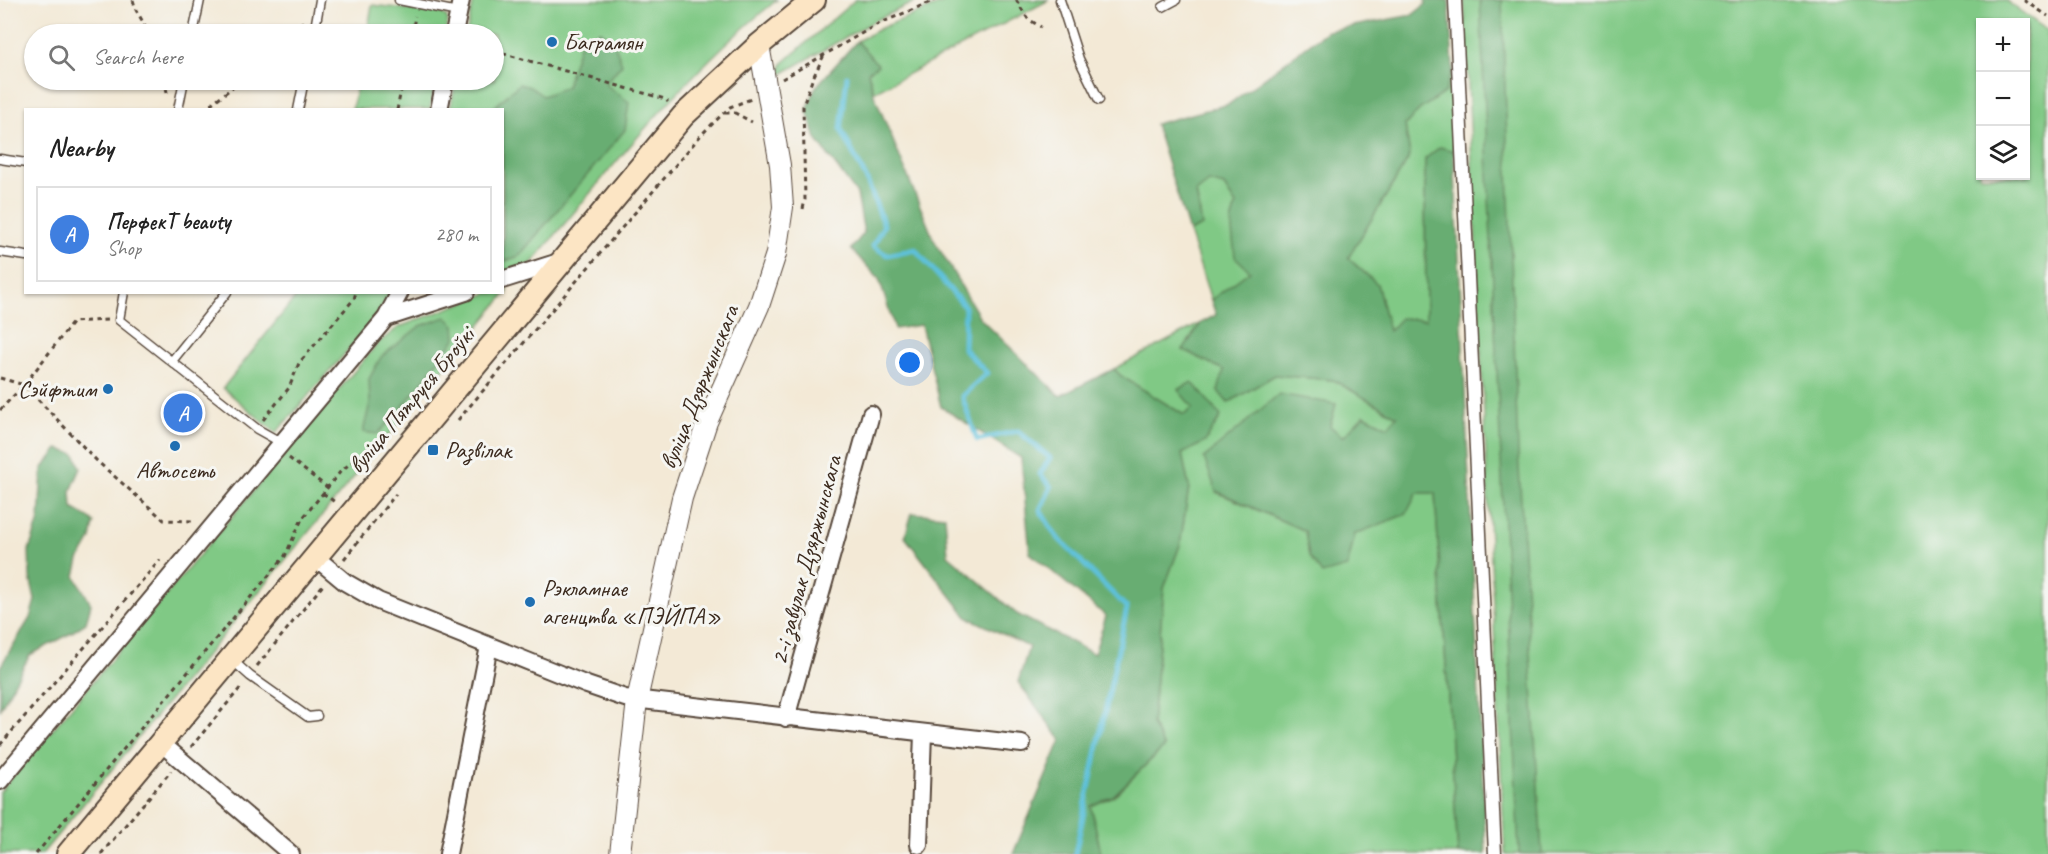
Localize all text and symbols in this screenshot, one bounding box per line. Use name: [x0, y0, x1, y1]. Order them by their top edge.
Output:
map controls: [1976, 18, 2030, 180]
button: +: [1976, 18, 2030, 72]
search box: [24, 24, 504, 90]
place label: Баграмян: [564, 27, 645, 57]
marker: Баграмян: [545, 35, 559, 49]
icon: search: [45, 41, 78, 74]
text: Search here: [93, 43, 183, 71]
button: −: [1976, 72, 2030, 126]
button: layers: [1976, 126, 2030, 180]
text: Nearby: [48, 131, 113, 164]
text: ПерфекТ beauty: [107, 208, 230, 236]
text: A: [64, 222, 75, 247]
text: 280 m: [435, 222, 478, 247]
text: Shop: [107, 236, 141, 261]
street label: вуліца Дзяржынскага: [653, 300, 746, 473]
street label: вуліца Пятруся Броўкі: [341, 319, 482, 479]
your location: [895, 348, 924, 377]
place label: Сэйфтим: [18, 374, 97, 404]
marker: Сэйфтим: [101, 382, 115, 396]
pin: A: [164, 390, 202, 436]
place label: Развілак: [445, 435, 514, 466]
marker: Автосеть: [168, 439, 182, 453]
marker: Развілак: [426, 443, 440, 457]
street label: 2-і завулак Дзяржынскага: [764, 451, 850, 668]
place label: Автосеть: [136, 455, 215, 485]
place label: Рэкламнае агенцтва «ПЭЙПА»: [542, 573, 721, 631]
marker: Рэкламнае агенцтва «ПЭЙПА»: [523, 595, 537, 609]

